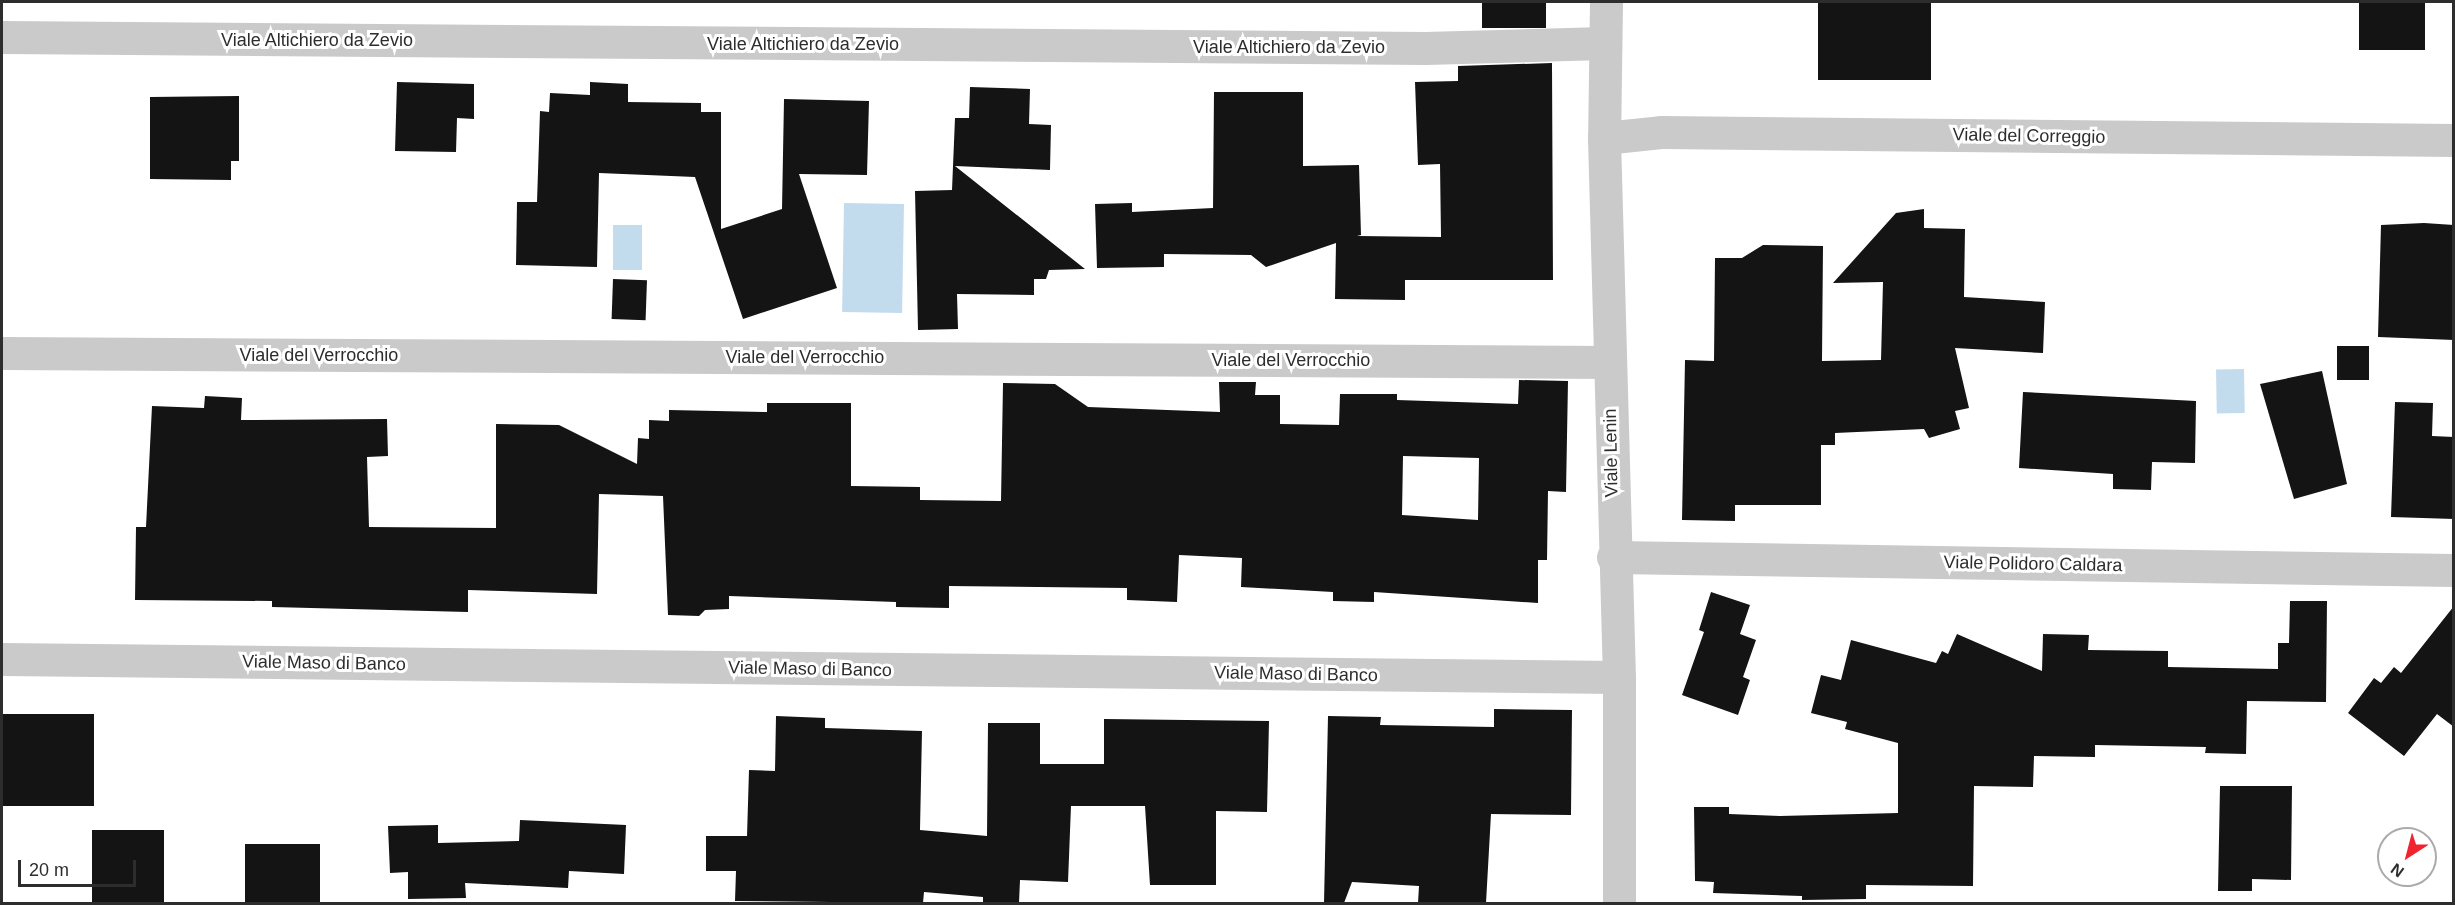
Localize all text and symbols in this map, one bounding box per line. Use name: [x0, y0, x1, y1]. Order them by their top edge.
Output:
street label: Viale Altichiero da Zevio: [221, 29, 413, 51]
street label: Viale Altichiero da Zevio: [707, 33, 899, 55]
street label: Viale Altichiero da Zevio: [1193, 36, 1385, 58]
street label: Viale del Correggio: [1952, 124, 2106, 148]
street label: Viale del Verrocchio: [240, 344, 398, 366]
street label: Viale del Verrocchio: [726, 346, 884, 368]
street label: Viale del Verrocchio: [1212, 349, 1370, 371]
street label: Viale Lenin: [1599, 408, 1623, 498]
street label: Viale Polidoro Caldara: [1943, 552, 2123, 576]
street label: Viale Maso di Banco: [242, 651, 406, 675]
street label: Viale Maso di Banco: [728, 657, 892, 681]
street label: Viale Maso di Banco: [1214, 662, 1378, 686]
north arrow: [2377, 827, 2437, 887]
scale bar: [21, 848, 140, 886]
text: 20 m: [29, 860, 69, 880]
text: N: [2388, 860, 2407, 881]

